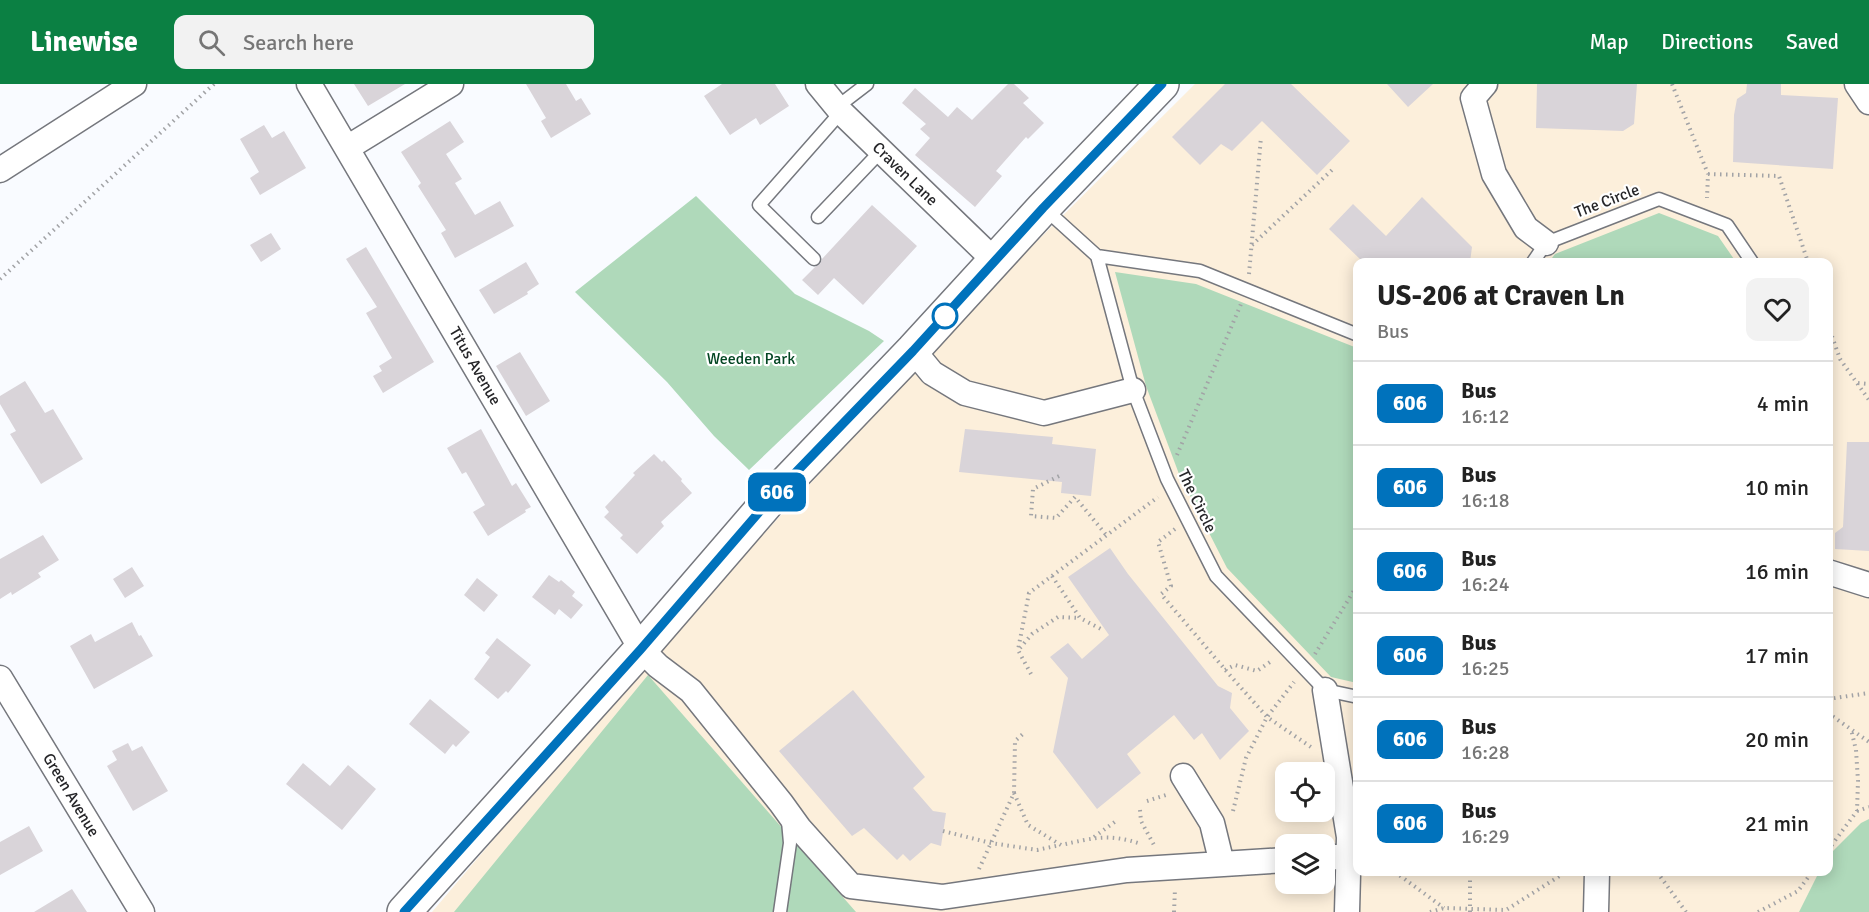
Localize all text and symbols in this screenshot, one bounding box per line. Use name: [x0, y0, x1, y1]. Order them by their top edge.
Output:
search box: [174, 15, 594, 69]
text: Linewise: [30, 25, 138, 59]
icon: search: [195, 26, 228, 59]
text: Search here: [243, 29, 354, 56]
text: Map: [1590, 29, 1628, 55]
text: Directions: [1661, 29, 1753, 55]
text: Saved: [1786, 29, 1839, 55]
street label: Craven Lane: [868, 138, 942, 210]
street label: The Circle: [1572, 180, 1642, 222]
button: heart: [1746, 278, 1809, 341]
text: US-206 at Craven Ln: [1377, 279, 1625, 313]
unlabelled marker: [932, 303, 958, 329]
text: Bus: [1377, 319, 1409, 344]
street label: Titus Avenue: [445, 323, 505, 409]
park label: Weeden Park: [707, 349, 795, 369]
text: Bus: [1461, 377, 1496, 404]
text: 606: [1393, 390, 1427, 416]
text: 4 min: [1757, 390, 1809, 417]
text: 16:12: [1461, 404, 1510, 429]
text: Bus: [1461, 461, 1496, 488]
street label: The Circle: [1173, 466, 1221, 536]
line badge: 606: [742, 472, 812, 512]
text: 606: [1393, 474, 1427, 500]
text: 10 min: [1745, 474, 1809, 501]
text: 606: [760, 479, 794, 505]
text: 16:18: [1461, 488, 1510, 513]
text: Bus: [1461, 545, 1496, 572]
text: 606: [1393, 558, 1427, 584]
text: 16 min: [1745, 558, 1809, 585]
text: 16:24: [1461, 572, 1510, 597]
text: Bus: [1461, 629, 1496, 656]
text: 606: [1393, 642, 1427, 668]
text: 17 min: [1745, 642, 1809, 669]
text: 16:25: [1461, 656, 1510, 681]
text: Bus: [1461, 713, 1496, 740]
text: 606: [1393, 726, 1427, 752]
text: 20 min: [1745, 726, 1809, 753]
text: 16:28: [1461, 740, 1510, 765]
street label: Green Avenue: [38, 749, 104, 841]
map controls: [1275, 762, 1335, 894]
button: locate: [1275, 762, 1335, 822]
text: Bus: [1461, 797, 1496, 824]
text: 606: [1393, 810, 1427, 836]
text: 21 min: [1745, 810, 1809, 837]
text: 16:29: [1461, 824, 1510, 849]
button: layers: [1275, 834, 1335, 894]

